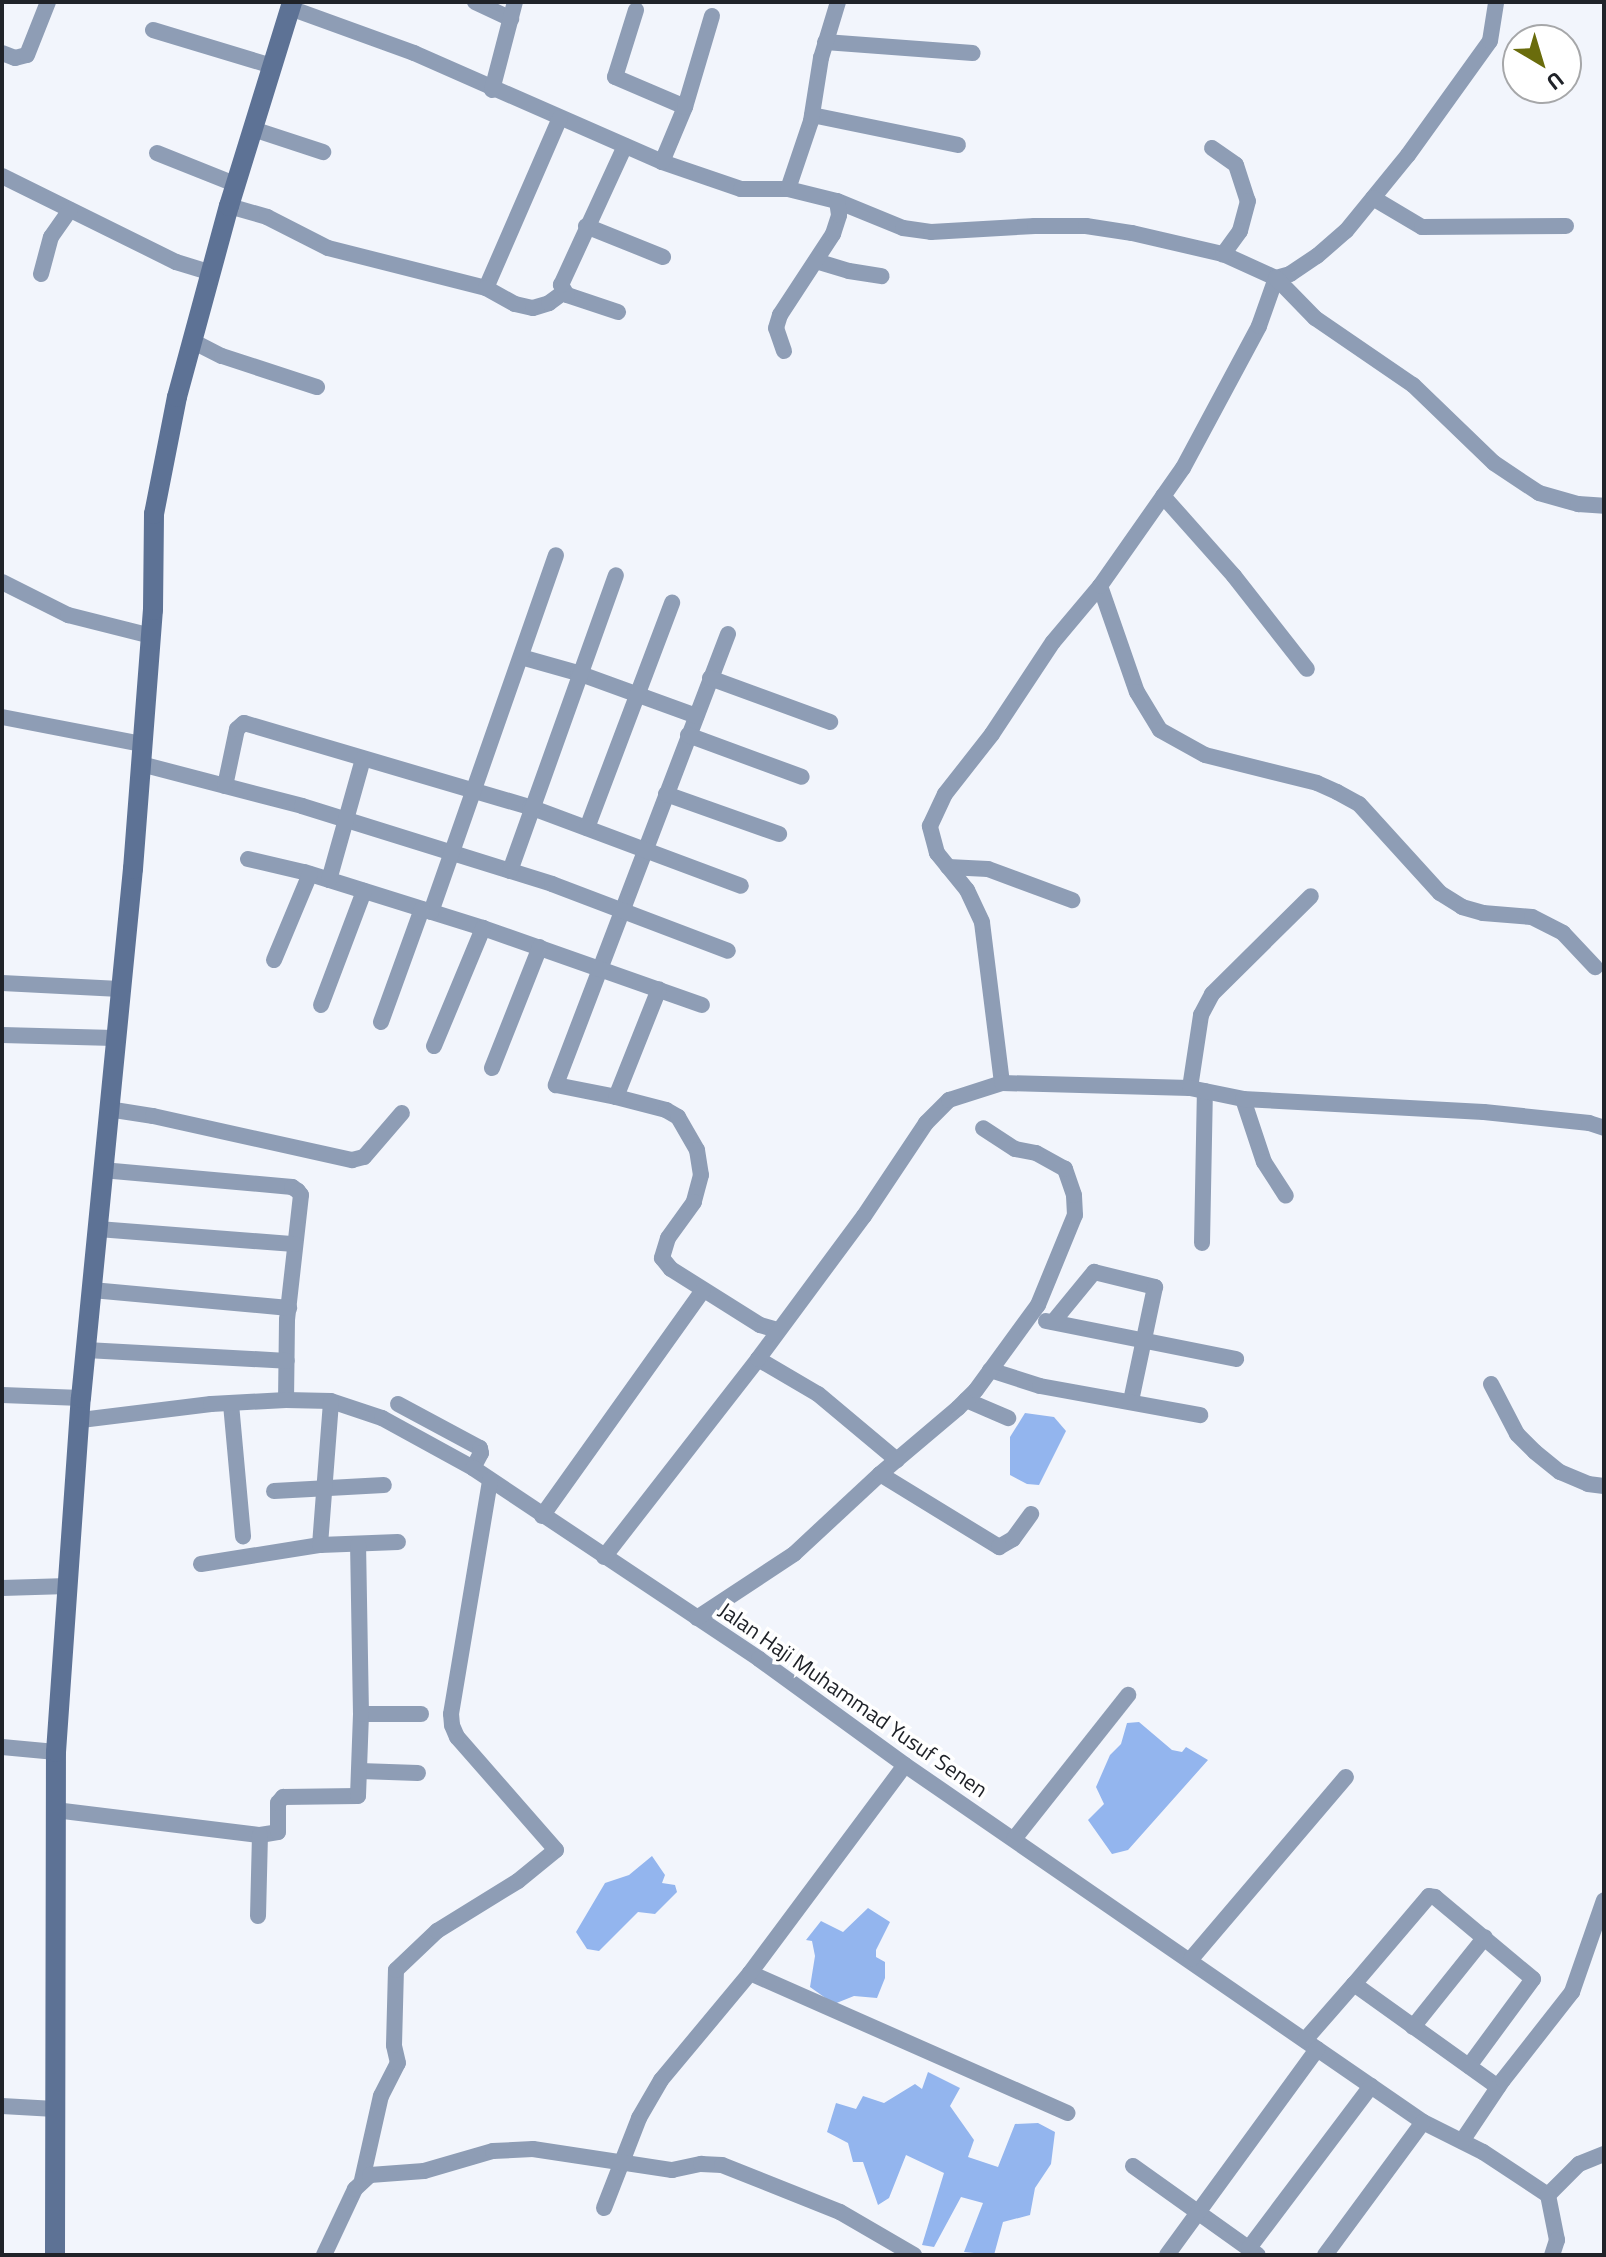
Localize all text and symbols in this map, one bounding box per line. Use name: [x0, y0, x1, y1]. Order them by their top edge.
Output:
north arrow: [1502, 24, 1582, 104]
text: U: [1539, 64, 1572, 99]
street label: Jalan Haji Muhammad Yusuf Senen: [714, 1597, 992, 1803]

